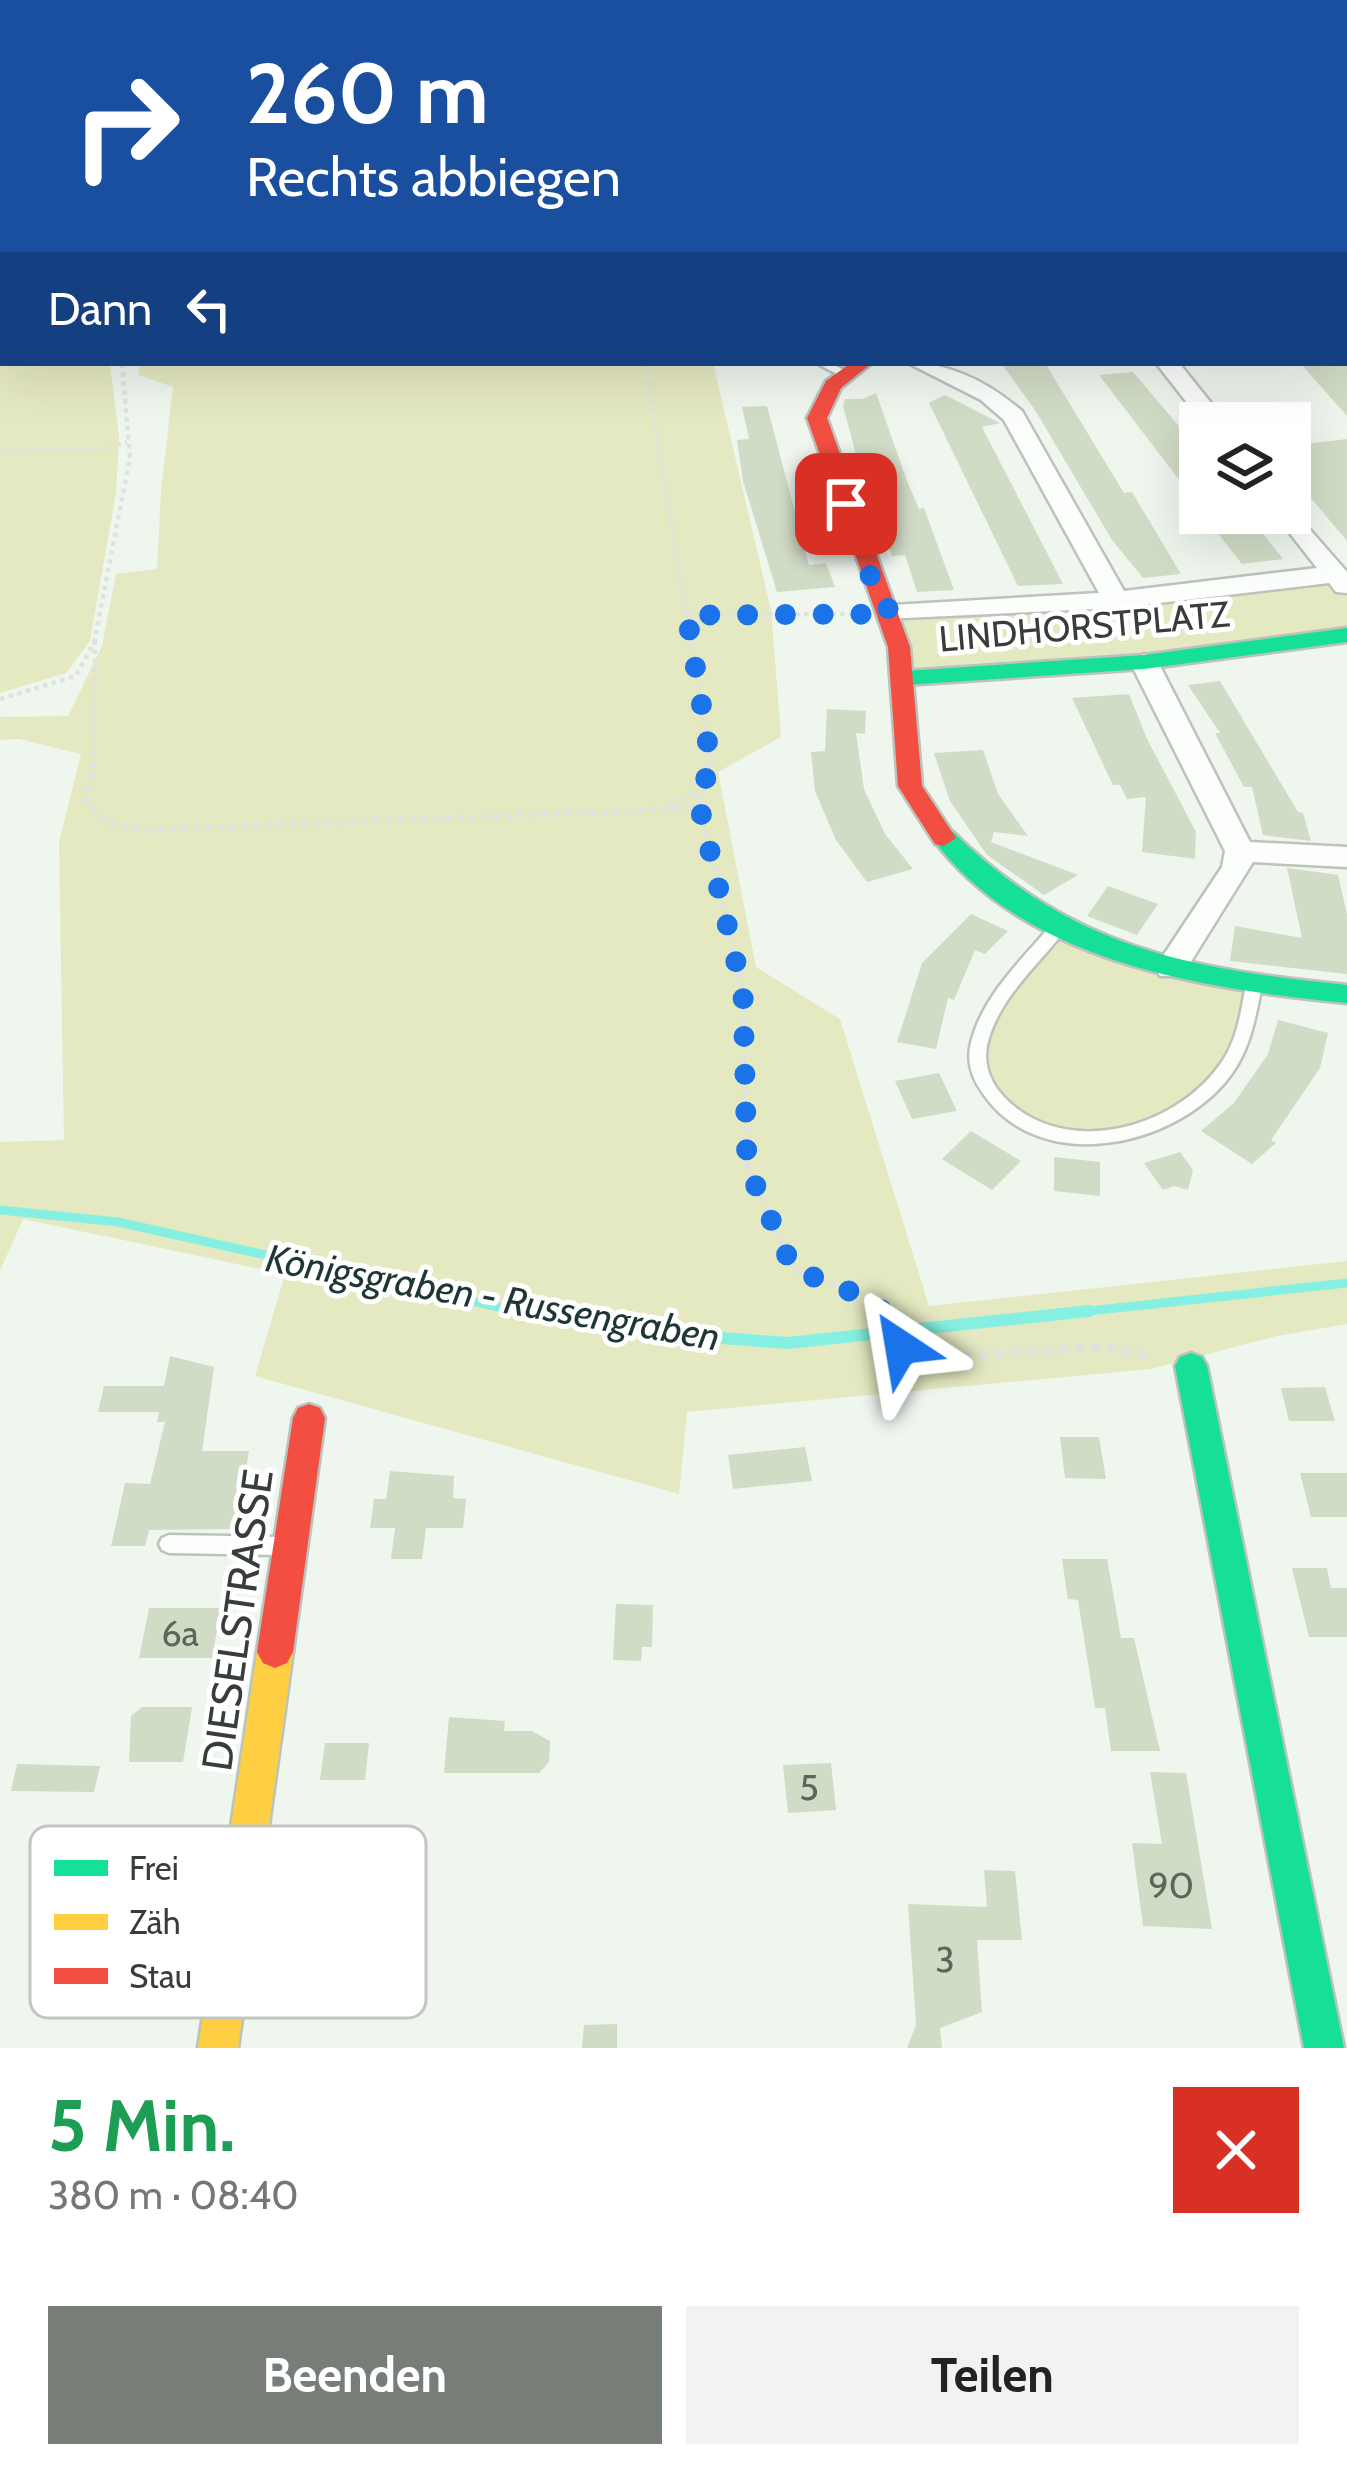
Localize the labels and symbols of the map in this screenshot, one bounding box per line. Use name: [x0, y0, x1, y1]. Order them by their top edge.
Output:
pin: [795, 453, 897, 555]
street label: LINDHORSTPLATZ: [937, 591, 1231, 661]
water label: Königsgraben - Russengraben: [262, 1233, 724, 1361]
position arrow: [838, 1284, 964, 1410]
street label: DIESELSTRASSE: [190, 1466, 284, 1774]
house number: 6a: [161, 1611, 199, 1655]
house number: 5: [799, 1765, 819, 1809]
legend: [30, 1826, 426, 2018]
text: Frei: [129, 1848, 179, 1888]
house number: 90: [1148, 1863, 1194, 1907]
text: Zäh: [129, 1902, 181, 1942]
house number: 3: [935, 1937, 955, 1981]
text: Stau: [129, 1956, 192, 1996]

